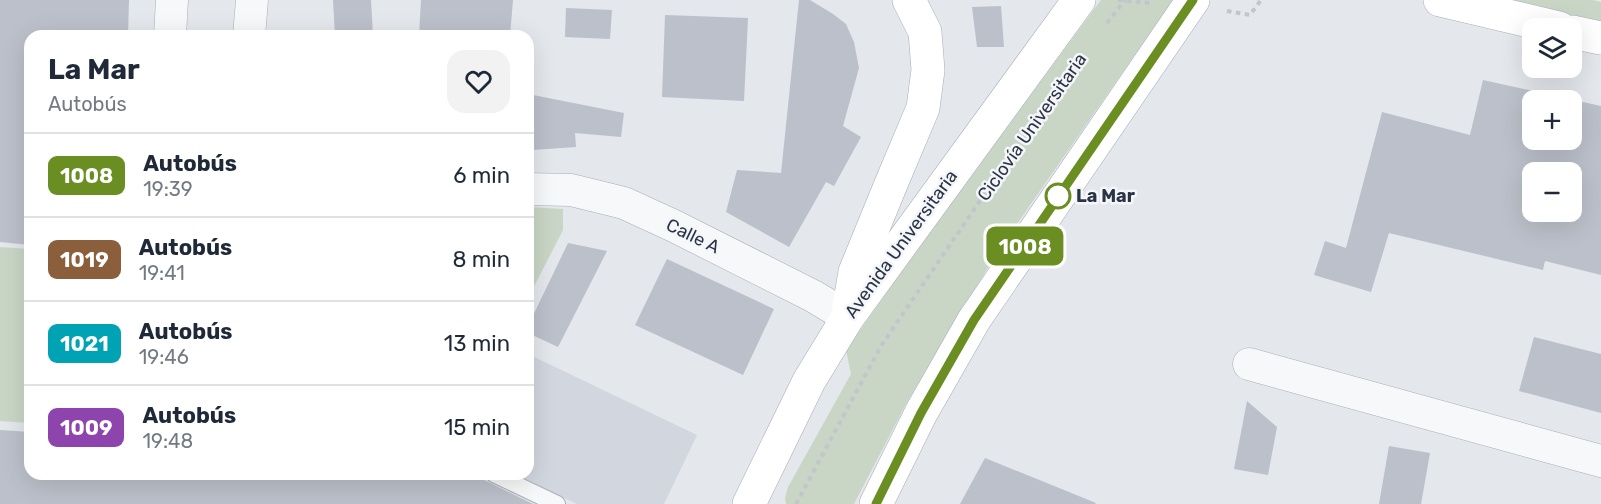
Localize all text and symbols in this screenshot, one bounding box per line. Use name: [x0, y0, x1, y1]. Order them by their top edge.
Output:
map controls: [1522, 18, 1582, 222]
button: layers: [1522, 18, 1582, 78]
street label: Ciclovía Universitaria: [973, 49, 1091, 205]
button: heart: [447, 50, 510, 113]
text: La Mar: [48, 53, 140, 86]
button: +: [1522, 90, 1582, 150]
text: Autobús: [48, 92, 127, 116]
text: Autobús: [143, 150, 237, 177]
text: 6 min: [453, 162, 510, 189]
button: −: [1522, 162, 1582, 222]
text: 1008: [60, 163, 113, 188]
street label: Avenida Universitaria: [840, 166, 962, 322]
text: 19:39: [143, 177, 193, 201]
marker: La Mar: [1045, 183, 1071, 209]
place label: La Mar: [1076, 185, 1135, 207]
street label: Calle A: [663, 214, 723, 258]
line badge: 1008: [983, 226, 1067, 266]
text: Autobús: [139, 234, 232, 261]
text: 1008: [998, 234, 1052, 259]
text: 8 min: [452, 246, 510, 273]
text: 1019: [60, 247, 109, 272]
text: 19:41: [139, 261, 185, 285]
text: Autobús: [139, 318, 232, 345]
text: 13 min: [444, 330, 510, 357]
text: 1021: [60, 331, 109, 356]
text: 19:46: [139, 345, 189, 369]
text: Autobús: [142, 402, 236, 429]
text: 15 min: [444, 414, 510, 441]
text: 1009: [60, 415, 112, 440]
text: 19:48: [142, 429, 193, 453]

